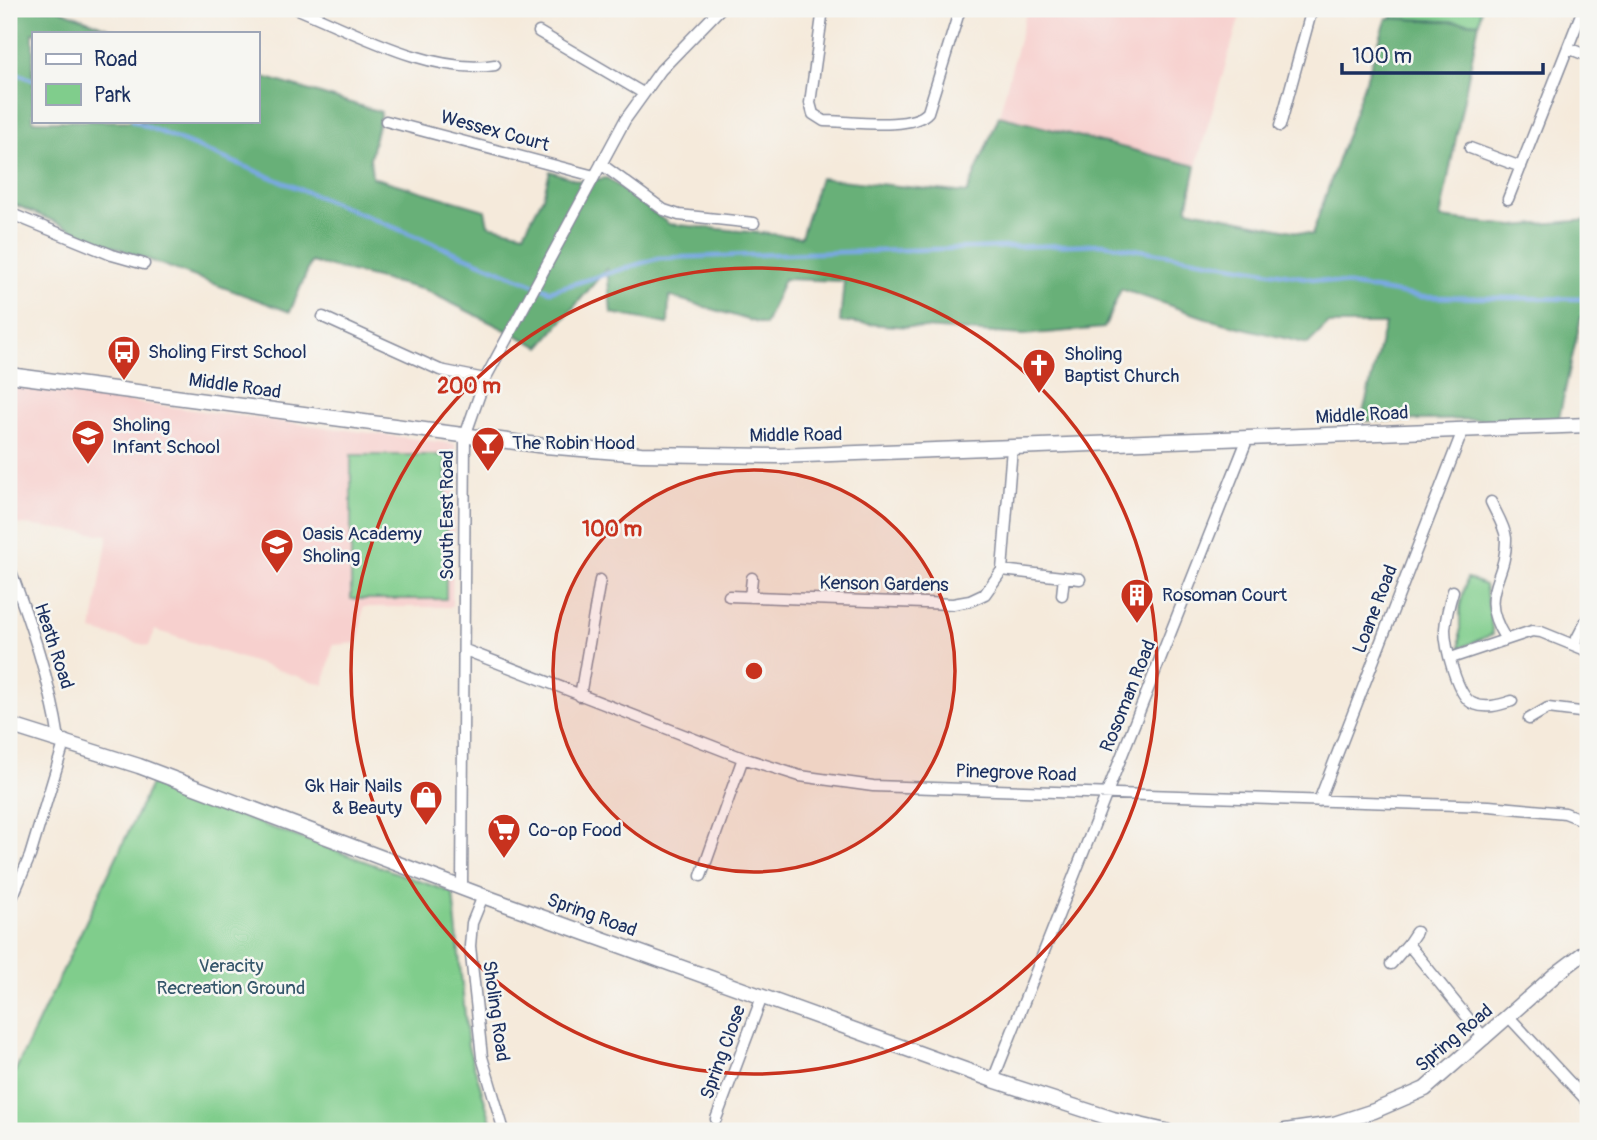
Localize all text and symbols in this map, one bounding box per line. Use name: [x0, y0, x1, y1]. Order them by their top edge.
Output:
legend: [32, 32, 259, 122]
scale bar: [1342, 32, 1543, 76]
text: 100 m: [1352, 43, 1412, 70]
text: Road: [94, 46, 138, 73]
text: Park: [94, 82, 131, 109]
street label: Wessex Court: [438, 105, 552, 157]
bus stop icon: Sholing First School: [105, 333, 143, 382]
place label: Sholing First School: [148, 340, 307, 364]
place label: Sholing Baptist Church: [1064, 342, 1179, 388]
church icon: Sholing Baptist Church: [1020, 346, 1058, 395]
street label: Middle Road: [187, 368, 283, 404]
text: 200 m: [437, 373, 501, 400]
street label: Middle Road: [1315, 401, 1409, 429]
place label: Sholing Infant School: [112, 413, 220, 459]
school or university icon: Sholing Infant School: [69, 417, 107, 466]
street label: Middle Road: [749, 422, 843, 448]
bar icon: The Robin Hood: [469, 424, 507, 473]
place label: The Robin Hood: [512, 431, 635, 455]
street label: South East Road: [435, 450, 459, 580]
text: 100 m: [582, 516, 642, 543]
place label: Oasis Academy Sholing: [302, 522, 422, 568]
school or university icon: Oasis Academy Sholing: [258, 526, 296, 575]
street label: Loane Road: [1347, 561, 1403, 657]
street label: Kenson Gardens: [819, 571, 949, 597]
building icon: Rosoman Court: [1118, 576, 1156, 625]
place label: Rosoman Court: [1162, 583, 1288, 607]
street label: Heath Road: [29, 600, 79, 692]
street label: Rosoman Road: [1095, 636, 1161, 756]
centre of rings: [742, 659, 766, 683]
street label: Pinegrove Road: [955, 759, 1077, 787]
place label: Gk Hair Nails & Beauty: [304, 774, 403, 820]
shop icon: Gk Hair Nails & Beauty: [407, 778, 445, 827]
supermarket icon: Co-op Food: [485, 811, 523, 860]
place label: Co-op Food: [528, 818, 622, 842]
street label: Spring Road: [544, 888, 640, 942]
park label: Veracity Recreation Ground: [157, 954, 305, 1000]
street label: Sholing Road: [477, 959, 515, 1063]
street label: Spring Road: [1410, 999, 1498, 1077]
street label: Spring Close: [695, 1001, 751, 1103]

